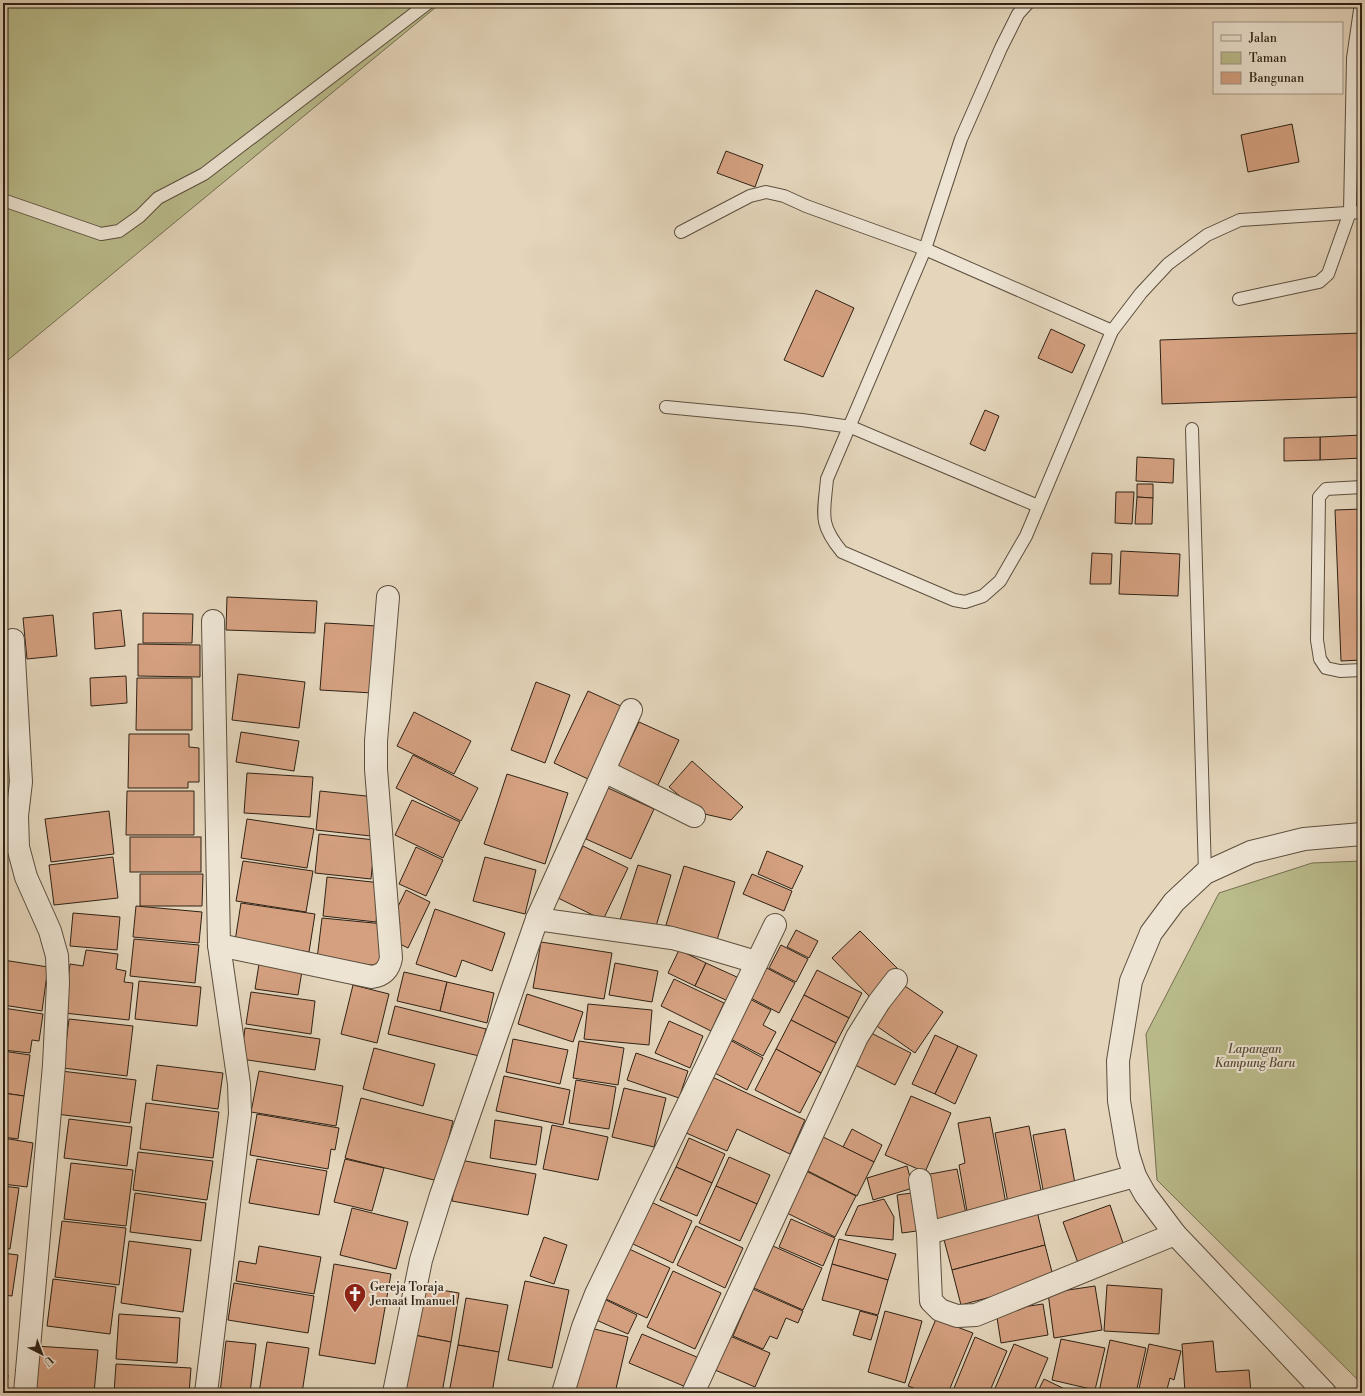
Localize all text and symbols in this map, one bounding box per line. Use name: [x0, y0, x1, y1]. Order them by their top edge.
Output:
legend: [1213, 22, 1343, 94]
text: Jalan: [1248, 31, 1277, 46]
text: Taman: [1249, 51, 1287, 66]
text: Bangunan: [1248, 71, 1304, 86]
park label: Lapangan Kampung Baru: [1215, 1042, 1296, 1071]
place label: Gereja Toraja Jemaat Imanuel: [369, 1280, 456, 1309]
church icon: Gereja Toraja Jemaat Imanuel: [342, 1281, 368, 1314]
north arrow: [22, 1334, 62, 1374]
text: U: [40, 1353, 56, 1369]

